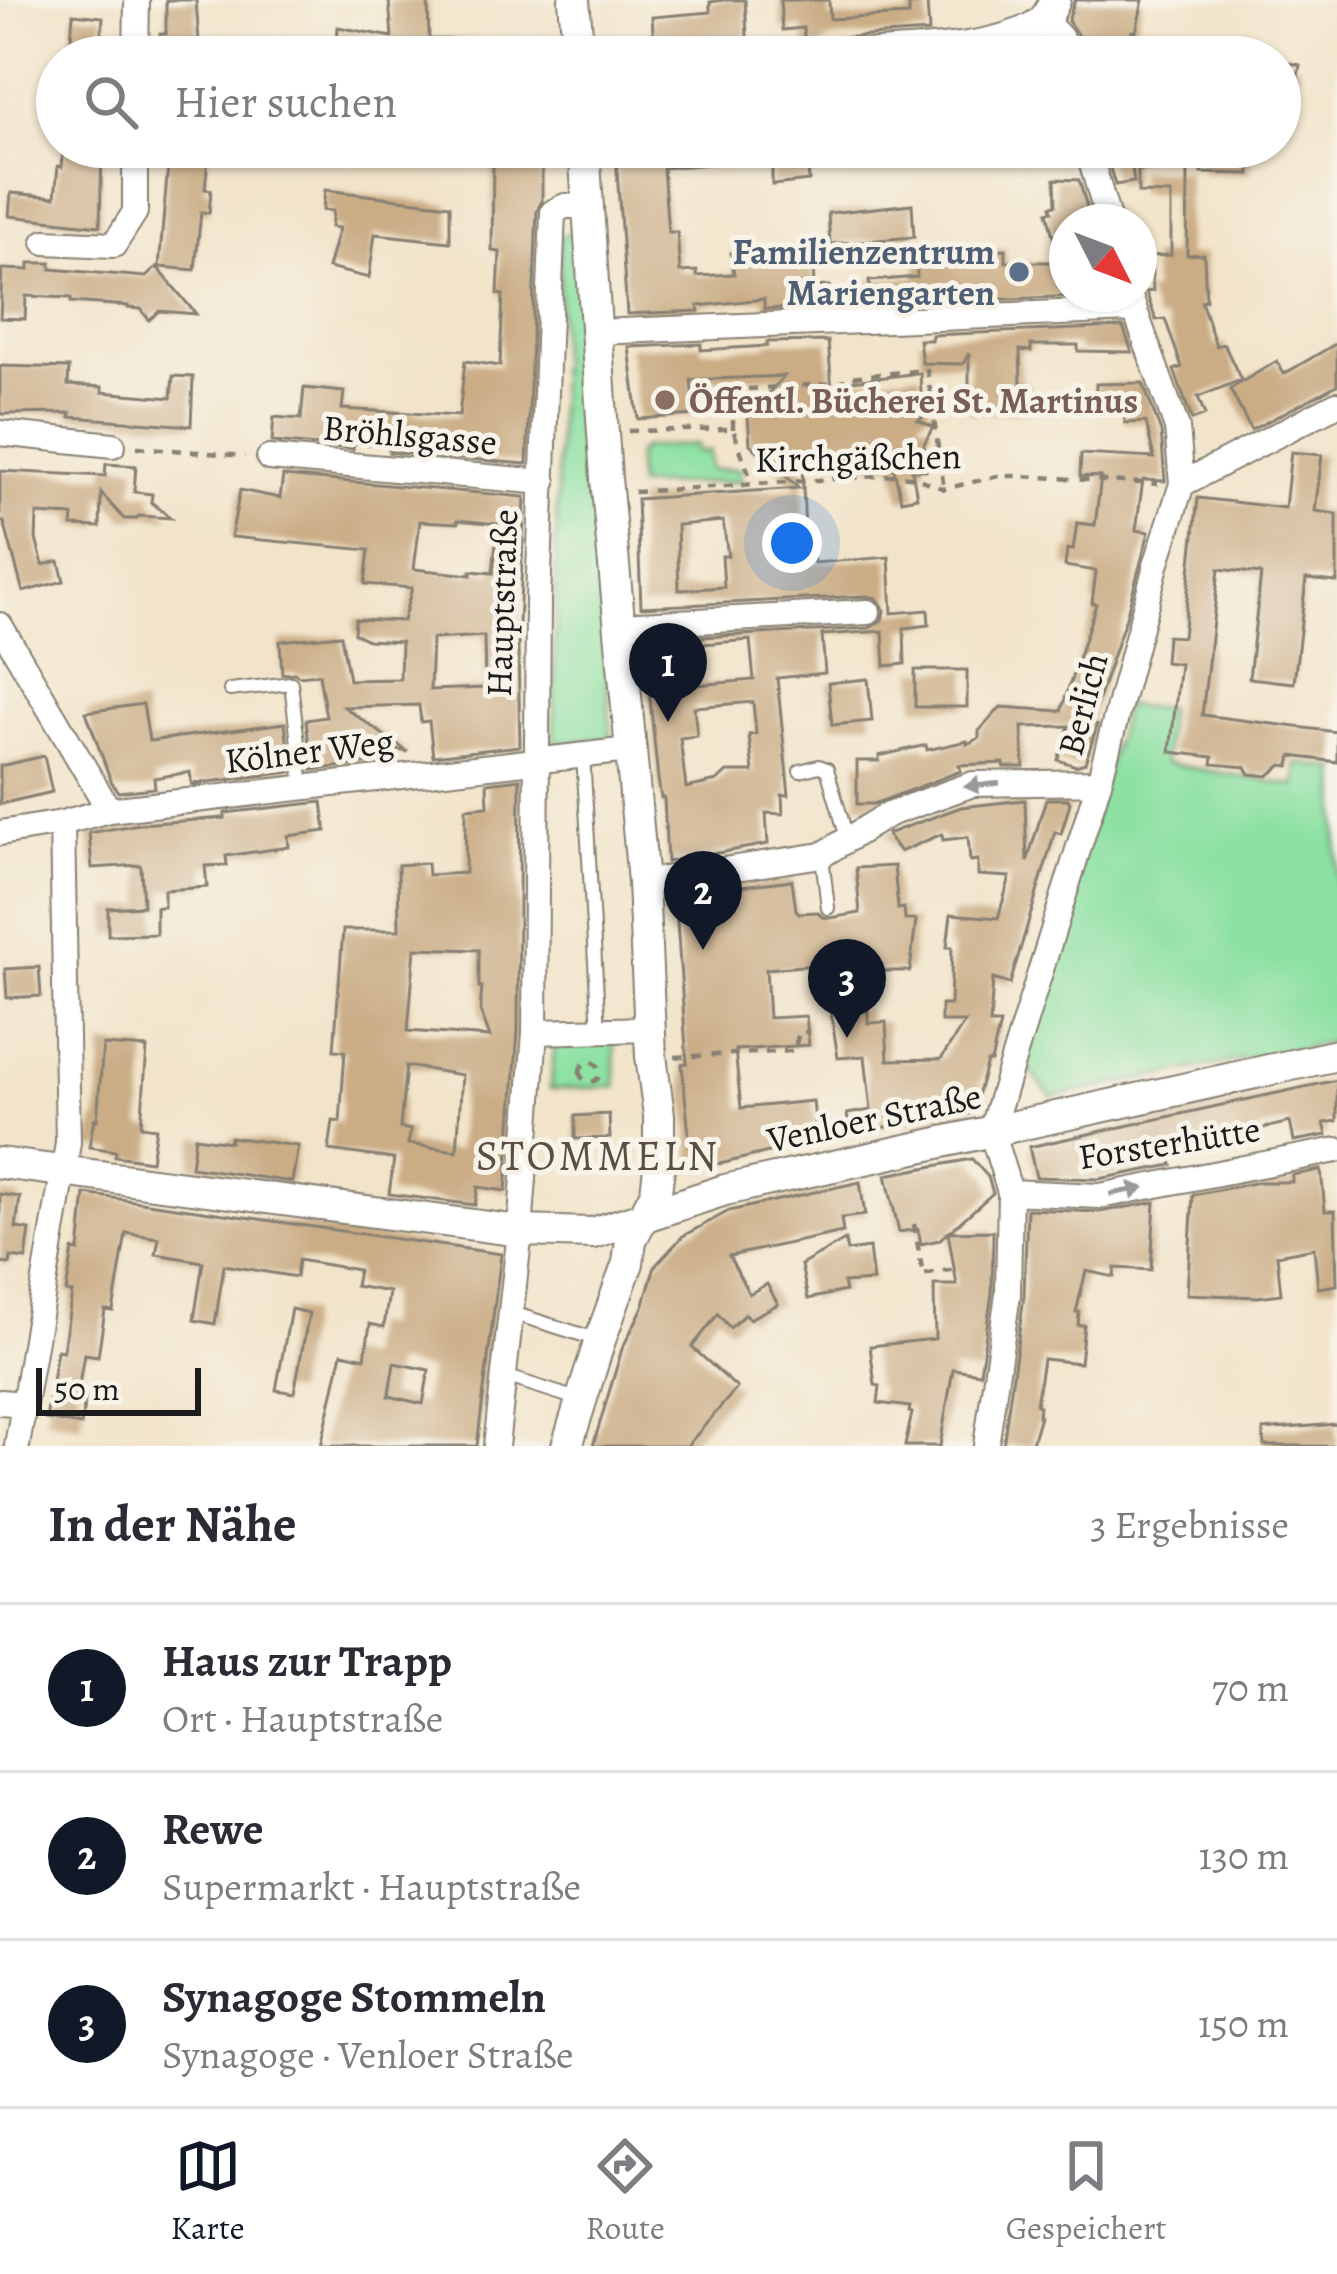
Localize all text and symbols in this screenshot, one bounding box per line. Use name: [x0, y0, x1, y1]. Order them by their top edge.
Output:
search box: [36, 36, 1301, 168]
icon: search: [78, 69, 144, 135]
text: Hier suchen: [174, 71, 397, 133]
north arrow: [1049, 204, 1157, 312]
place label: Familienzentrum Mariengarten: [733, 227, 995, 317]
marker: Familienzentrum Mariengarten: [1006, 259, 1032, 285]
place label: Öffentl. Bücherei St. Martinus: [689, 376, 1138, 425]
marker: Öffentl. Bücherei St. Martinus: [652, 387, 678, 413]
street label: Bröhlsgasse: [321, 402, 499, 467]
street label: Kirchgäßchen: [754, 431, 962, 484]
street label: Hauptstraße: [474, 508, 529, 698]
your location: [762, 513, 822, 573]
pin: 1: [629, 623, 707, 722]
street label: Berlich: [1045, 647, 1120, 761]
street label: Kölner Weg: [222, 716, 396, 785]
one-way arrow: [963, 776, 1000, 795]
pin: 2: [664, 851, 742, 950]
pin: 3: [808, 939, 886, 1038]
street label: Venloer Straße: [762, 1071, 986, 1164]
street label: Forsterhütte: [1075, 1104, 1263, 1181]
district label: STOMMELN: [476, 1127, 720, 1184]
one-way arrow: [1108, 1181, 1146, 1200]
scale bar: [36, 1362, 201, 1415]
text: 50 m: [54, 1366, 120, 1411]
text: In der Nähe: [48, 1489, 297, 1559]
text: 3 Ergebnisse: [1090, 1498, 1289, 1551]
text: Haus zur Trapp: [162, 1630, 452, 1692]
text: 1: [80, 1661, 94, 1714]
text: 70 m: [1212, 1661, 1289, 1714]
text: Ort · Hauptstraße: [162, 1692, 443, 1745]
text: Rewe: [162, 1798, 264, 1860]
text: 2: [78, 1829, 96, 1882]
text: 130 m: [1198, 1829, 1289, 1882]
text: Supermarkt · Hauptstraße: [162, 1860, 581, 1913]
text: Synagoge Stommeln: [162, 1966, 546, 2028]
text: 3: [79, 1997, 95, 2050]
text: 150 m: [1198, 1997, 1289, 2050]
text: Synagoge · Venloer Straße: [162, 2028, 574, 2081]
tab: Karte: [170, 2133, 245, 2250]
tab: Route: [586, 2133, 665, 2250]
tab: Gespeichert: [1006, 2133, 1167, 2250]

